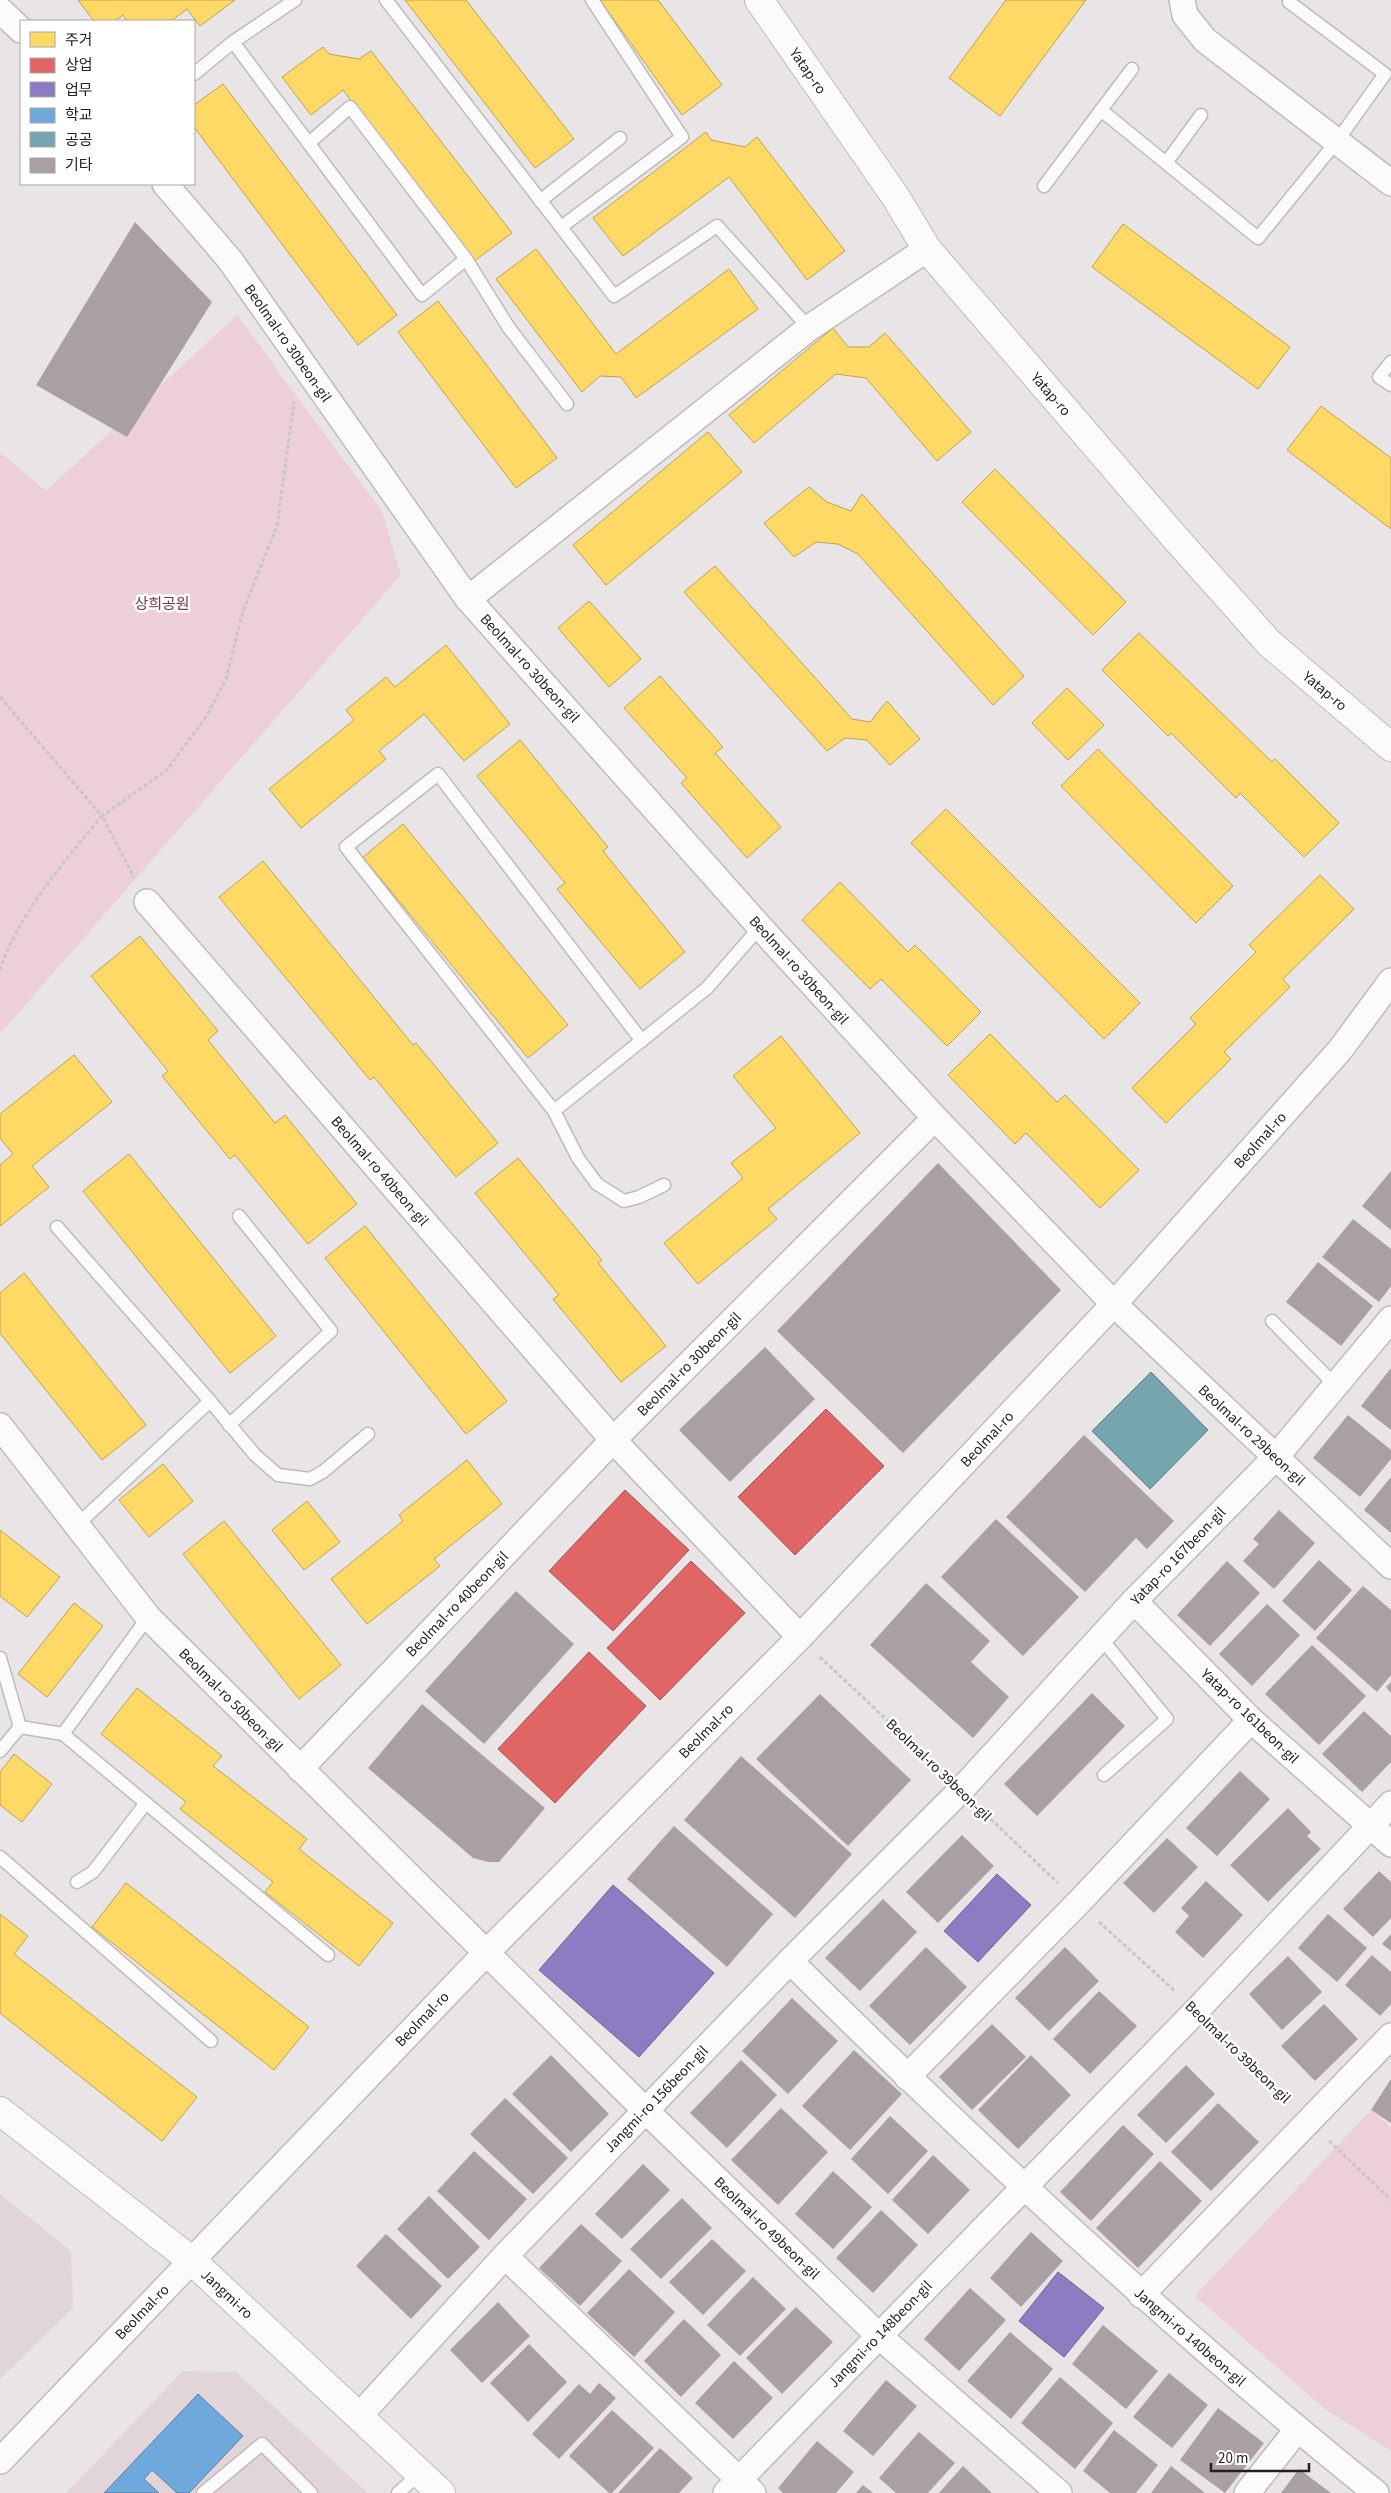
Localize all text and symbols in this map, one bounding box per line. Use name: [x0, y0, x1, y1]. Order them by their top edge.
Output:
legend: [20, 20, 195, 185]
text: 주거: [65, 30, 93, 51]
street label: Yatap-ro: [783, 43, 831, 99]
text: 상업: [65, 55, 93, 76]
text: 업무: [65, 80, 93, 101]
text: 학교: [65, 105, 93, 126]
text: 공공: [65, 130, 93, 151]
text: 기타: [65, 155, 93, 176]
street label: Beolmal-ro 30beon-gil: [239, 280, 336, 407]
street label: Yatap-ro: [1025, 367, 1076, 421]
park label: 상희공원: [134, 594, 190, 615]
street label: Beolmal-ro 30beon-gil: [475, 609, 584, 727]
street label: Yatap-ro: [1297, 666, 1351, 716]
street label: Beolmal-ro 30beon-gil: [744, 911, 853, 1029]
street label: Beolmal-ro: [1229, 1107, 1292, 1173]
street label: Beolmal-ro 40beon-gil: [326, 1112, 433, 1231]
street label: Beolmal-ro 30beon-gil: [633, 1307, 746, 1421]
street label: Beolmal-ro 29beon-gil: [1193, 1380, 1310, 1491]
street label: Beolmal-ro: [956, 1407, 1019, 1472]
street label: Yatap-ro 167beon-gil: [1125, 1502, 1231, 1611]
street label: Beolmal-ro 40beon-gil: [401, 1547, 514, 1662]
street label: Beolmal-ro 50beon-gil: [174, 1644, 288, 1757]
street label: Yatap-ro 161beon-gil: [1195, 1663, 1304, 1769]
street label: Beolmal-ro: [674, 1699, 738, 1763]
street label: Beolmal-ro 39beon-gil: [881, 1714, 996, 1827]
street label: Beolmal-ro: [391, 1987, 454, 2052]
street label: Beolmal-ro 39beon-gil: [1180, 1996, 1295, 2109]
street label: Jangmi-ro 156beon-gil: [600, 2041, 713, 2158]
street label: Beolmal-ro 49beon-gil: [709, 2172, 824, 2285]
street label: Jangmi-ro: [196, 2265, 257, 2324]
street label: Jangmi-ro 148beon-gil: [824, 2276, 937, 2393]
street label: Beolmal-ro: [111, 2280, 174, 2345]
street label: Jangmi-ro 140beon-gil: [1129, 2283, 1250, 2392]
scale bar: [1211, 2440, 1308, 2472]
text: 20 m: [1218, 2448, 1248, 2469]

